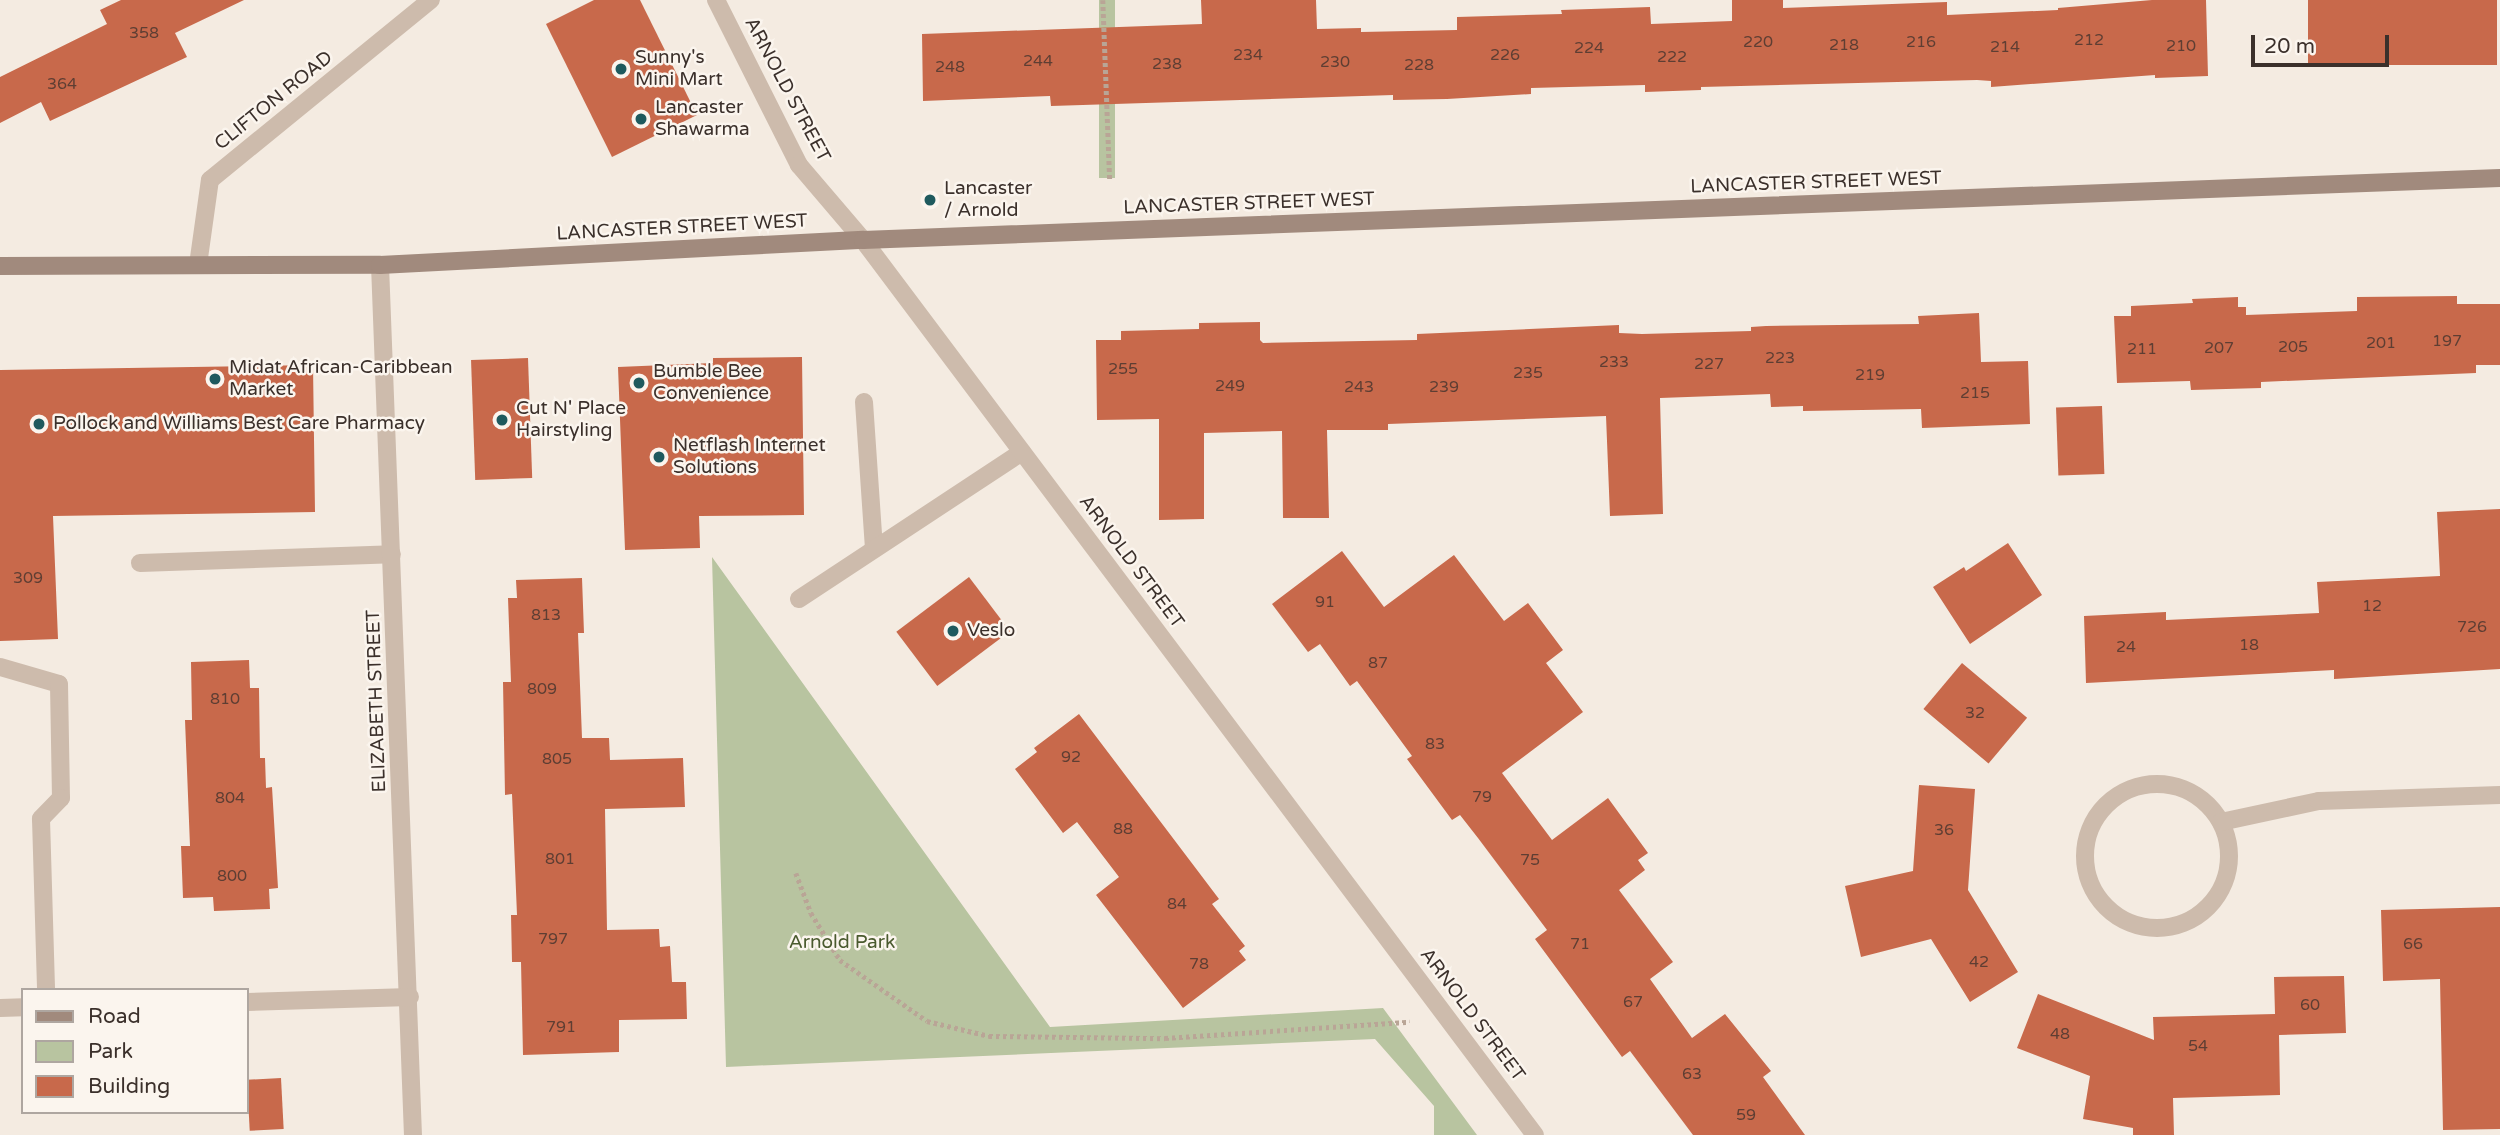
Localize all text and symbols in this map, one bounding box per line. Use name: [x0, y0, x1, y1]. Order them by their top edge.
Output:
street label: ARNOLD STREET: [739, 14, 835, 166]
scale bar: [2255, 21, 2393, 65]
house number: 358: [129, 23, 159, 43]
house number: 212: [2074, 30, 2104, 50]
house number: 220: [1743, 32, 1773, 52]
house number: 216: [1906, 32, 1936, 52]
text: 20 m: [2264, 34, 2315, 59]
house number: 218: [1829, 35, 1859, 55]
house number: 210: [2166, 36, 2196, 56]
house number: 214: [1990, 37, 2020, 57]
house number: 224: [1574, 38, 1604, 58]
house number: 234: [1233, 45, 1263, 65]
house number: 226: [1490, 45, 1520, 65]
street label: CLIFTON ROAD: [210, 47, 338, 155]
place label: Sunny's Mini Mart: [635, 47, 723, 91]
house number: 222: [1657, 47, 1687, 67]
house number: 244: [1023, 51, 1053, 71]
house number: 230: [1320, 52, 1350, 72]
house number: 238: [1152, 54, 1182, 74]
house number: 228: [1404, 55, 1434, 75]
house number: 248: [935, 57, 965, 77]
marker: Sunny's Mini Mart: [613, 61, 629, 77]
house number: 364: [47, 74, 77, 94]
place label: Lancaster Shawarma: [655, 97, 750, 141]
marker: Lancaster Shawarma: [633, 111, 649, 127]
street label: LANCASTER STREET WEST: [1690, 167, 1942, 199]
place label: Lancaster / Arnold: [944, 178, 1032, 222]
street label: LANCASTER STREET WEST: [1123, 188, 1375, 220]
marker: Lancaster / Arnold: [922, 192, 938, 208]
street label: LANCASTER STREET WEST: [556, 210, 808, 246]
house number: 197: [2432, 331, 2462, 351]
house number: 201: [2366, 333, 2396, 353]
house number: 205: [2278, 337, 2308, 357]
house number: 207: [2204, 338, 2234, 358]
house number: 211: [2127, 339, 2157, 359]
house number: 223: [1765, 348, 1795, 368]
house number: 233: [1599, 352, 1629, 372]
house number: 227: [1694, 354, 1724, 374]
place label: Midat African-Caribbean Market: [229, 357, 453, 401]
house number: 255: [1108, 359, 1138, 379]
place label: Bumble Bee Convenience: [653, 361, 769, 405]
house number: 235: [1513, 363, 1543, 383]
house number: 219: [1855, 365, 1885, 385]
marker: Midat African-Caribbean Market: [207, 371, 223, 387]
marker: Bumble Bee Convenience: [631, 375, 647, 391]
house number: 249: [1215, 376, 1245, 396]
house number: 243: [1344, 377, 1374, 397]
house number: 239: [1429, 377, 1459, 397]
house number: 215: [1960, 383, 1990, 403]
place label: Cut N' Place Hairstyling: [516, 398, 626, 442]
marker: Cut N' Place Hairstyling: [494, 412, 510, 428]
place label: Pollock and Williams Best Care Pharmacy: [53, 413, 425, 435]
marker: Pollock and Williams Best Care Pharmacy: [31, 416, 47, 432]
place label: Netflash Internet Solutions: [673, 435, 826, 479]
marker: Netflash Internet Solutions: [651, 449, 667, 465]
street label: ARNOLD STREET: [1074, 491, 1188, 633]
house number: 309: [13, 568, 43, 588]
house number: 91: [1315, 592, 1335, 612]
house number: 12: [2362, 596, 2382, 616]
house number: 813: [531, 605, 561, 625]
street label: ELIZABETH STREET: [362, 609, 392, 793]
house number: 726: [2457, 617, 2487, 637]
place label: Veslo: [967, 620, 1015, 642]
marker: Veslo: [945, 623, 961, 639]
house number: 18: [2239, 635, 2259, 655]
house number: 24: [2116, 637, 2136, 657]
house number: 87: [1368, 653, 1388, 673]
house number: 809: [527, 679, 557, 699]
house number: 810: [210, 689, 240, 709]
house number: 32: [1965, 703, 1985, 723]
house number: 83: [1425, 734, 1445, 754]
house number: 92: [1061, 747, 1081, 767]
house number: 805: [542, 749, 572, 769]
house number: 79: [1472, 787, 1492, 807]
house number: 804: [215, 788, 245, 808]
house number: 88: [1113, 819, 1133, 839]
house number: 36: [1934, 820, 1954, 840]
house number: 801: [545, 849, 575, 869]
house number: 75: [1520, 850, 1540, 870]
house number: 800: [217, 866, 247, 886]
house number: 84: [1167, 894, 1187, 914]
house number: 797: [538, 929, 568, 949]
park label: Arnold Park: [789, 932, 895, 954]
house number: 71: [1570, 934, 1590, 954]
house number: 66: [2403, 934, 2423, 954]
street label: ARNOLD STREET: [1415, 944, 1529, 1086]
house number: 42: [1969, 952, 1989, 972]
house number: 78: [1189, 954, 1209, 974]
legend: [21, 988, 248, 1114]
house number: 67: [1623, 992, 1643, 1012]
house number: 60: [2300, 995, 2320, 1015]
text: Road: [88, 1004, 141, 1029]
house number: 791: [546, 1017, 576, 1037]
house number: 48: [2050, 1024, 2070, 1044]
house number: 54: [2188, 1036, 2208, 1056]
text: Park: [88, 1039, 133, 1064]
house number: 63: [1682, 1064, 1702, 1084]
text: Building: [88, 1074, 170, 1099]
house number: 59: [1736, 1105, 1756, 1125]

